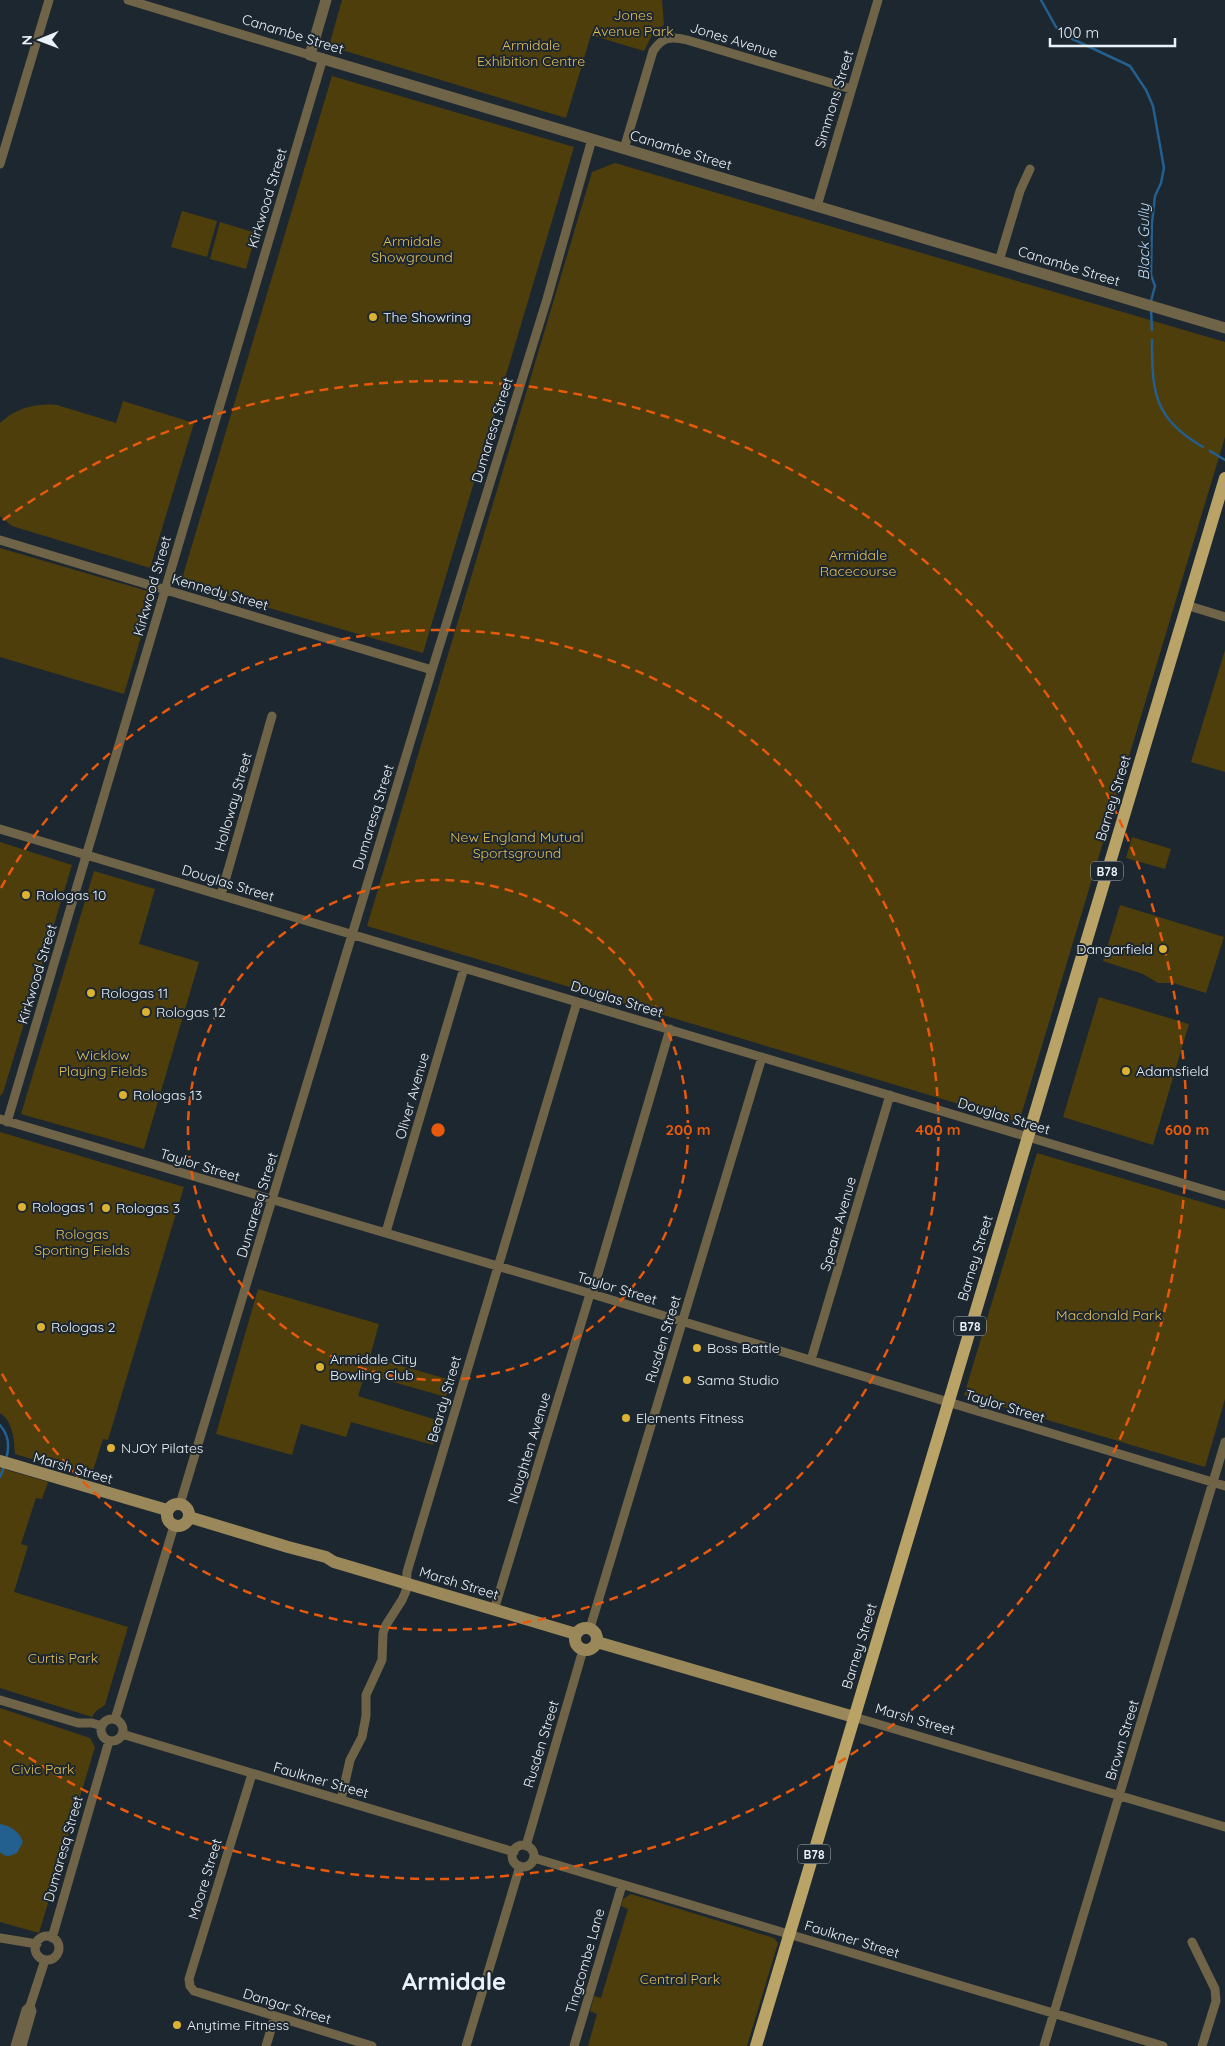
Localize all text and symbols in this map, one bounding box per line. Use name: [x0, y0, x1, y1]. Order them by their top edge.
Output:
park label: Jones Avenue Park: [592, 6, 674, 40]
street label: Canambe Street: [240, 10, 346, 58]
north arrow: [15, 15, 65, 65]
scale bar: [1050, 15, 1175, 47]
street label: Jones Avenue: [688, 18, 780, 62]
text: 100 m: [1058, 23, 1099, 42]
text: N: [18, 35, 36, 46]
park label: Armidale Exhibition Centre: [477, 36, 585, 70]
street label: Simmons Street: [811, 48, 858, 150]
street label: Canambe Street: [628, 126, 734, 174]
street label: Kirkwood Street: [243, 146, 291, 250]
water label: Black Gully: [1134, 202, 1153, 280]
park label: Armidale Showground: [371, 232, 453, 266]
street label: Canambe Street: [1016, 242, 1122, 290]
place label: The Showring: [383, 308, 471, 326]
marker: The Showring: [367, 311, 379, 323]
street label: Dumaresq Street: [467, 375, 517, 485]
street label: Kirkwood Street: [129, 534, 175, 638]
park label: Armidale Racecourse: [820, 546, 896, 580]
street label: Kennedy Street: [170, 570, 271, 614]
street label: Holloway Street: [210, 750, 256, 854]
street label: Barney Street: [1091, 753, 1135, 843]
street label: Dumaresq Street: [348, 762, 398, 872]
park label: New England Mutual Sportsground: [450, 828, 584, 862]
street label: Douglas Street: [180, 860, 277, 906]
road number: B78: [1091, 861, 1123, 880]
place label: Rologas 10: [36, 886, 106, 904]
marker: Rologas 10: [20, 889, 32, 901]
street label: Kirkwood Street: [13, 922, 61, 1026]
place label: Dangarfield: [1076, 940, 1153, 958]
marker: Dangarfield: [1157, 943, 1169, 955]
street label: Douglas Street: [569, 976, 666, 1022]
place label: Rologas 11: [101, 984, 168, 1002]
marker: Rologas 11: [85, 987, 97, 999]
place label: Rologas 12: [156, 1003, 226, 1021]
marker: Rologas 12: [140, 1006, 152, 1018]
park label: Wicklow Playing Fields: [59, 1046, 147, 1080]
street label: Oliver Avenue: [391, 1051, 433, 1141]
place label: Adamsfield: [1136, 1062, 1209, 1080]
marker: Adamsfield: [1120, 1065, 1132, 1077]
place label: Rologas 13: [133, 1086, 202, 1104]
marker: Rologas 13: [117, 1089, 129, 1101]
street label: Douglas Street: [956, 1093, 1053, 1139]
text: 200 m: [666, 1120, 711, 1139]
text: 400 m: [915, 1120, 961, 1139]
text: 600 m: [1165, 1120, 1209, 1139]
centre of rings: [429, 1121, 447, 1139]
street label: Taylor Street: [158, 1144, 242, 1186]
street label: Dumaresq Street: [232, 1150, 282, 1260]
street label: Speare Avenue: [816, 1175, 860, 1273]
place label: Rologas 1: [32, 1198, 94, 1216]
place label: Rologas 3: [116, 1199, 180, 1217]
marker: Rologas 1: [16, 1201, 28, 1213]
marker: Rologas 3: [100, 1202, 112, 1214]
street label: Barney Street: [953, 1213, 997, 1303]
park label: Rologas Sporting Fields: [34, 1225, 130, 1259]
street label: Taylor Street: [575, 1267, 659, 1309]
street label: Rusden Street: [641, 1293, 685, 1385]
park label: Macdonald Park: [1056, 1306, 1162, 1324]
road number: B78: [954, 1316, 986, 1335]
place label: Rologas 2: [51, 1318, 116, 1336]
marker: Rologas 2: [35, 1321, 47, 1333]
place label: Boss Battle: [707, 1339, 780, 1357]
marker: Boss Battle: [691, 1342, 703, 1354]
place label: Armidale City Bowling Club: [330, 1350, 417, 1384]
street label: Beardy Street: [423, 1353, 465, 1444]
marker: Armidale City Bowling Club: [314, 1361, 326, 1373]
place label: Sama Studio: [697, 1371, 779, 1389]
marker: Sama Studio: [681, 1374, 693, 1386]
street label: Taylor Street: [963, 1385, 1047, 1427]
street label: Naughten Avenue: [504, 1390, 555, 1506]
place label: Elements Fitness: [636, 1409, 744, 1427]
marker: Elements Fitness: [620, 1412, 632, 1424]
place label: NJOY Pilates: [121, 1439, 203, 1457]
marker: NJOY Pilates: [105, 1442, 117, 1454]
street label: Marsh Street: [31, 1448, 115, 1488]
street label: Marsh Street: [417, 1562, 501, 1604]
street label: Barney Street: [837, 1601, 881, 1691]
park label: Curtis Park: [28, 1649, 98, 1667]
street label: Brown Street: [1101, 1697, 1143, 1782]
street label: Rusden Street: [519, 1698, 563, 1790]
street label: Marsh Street: [873, 1699, 957, 1739]
street label: Faulkner Street: [271, 1758, 371, 1802]
park label: Civic Park: [11, 1760, 75, 1778]
street label: Dumaresq Street: [39, 1794, 87, 1904]
street label: Moore Street: [184, 1836, 226, 1922]
road number: B78: [798, 1845, 830, 1864]
street label: Tingcombe Lane: [561, 1906, 609, 2016]
street label: Faulkner Street: [802, 1916, 902, 1962]
district label: Armidale: [402, 1966, 506, 1996]
park label: Central Park: [640, 1970, 720, 1988]
street label: Dangar Street: [241, 1984, 334, 2028]
place label: Anytime Fitness: [187, 2016, 289, 2034]
marker: Anytime Fitness: [171, 2019, 183, 2031]

